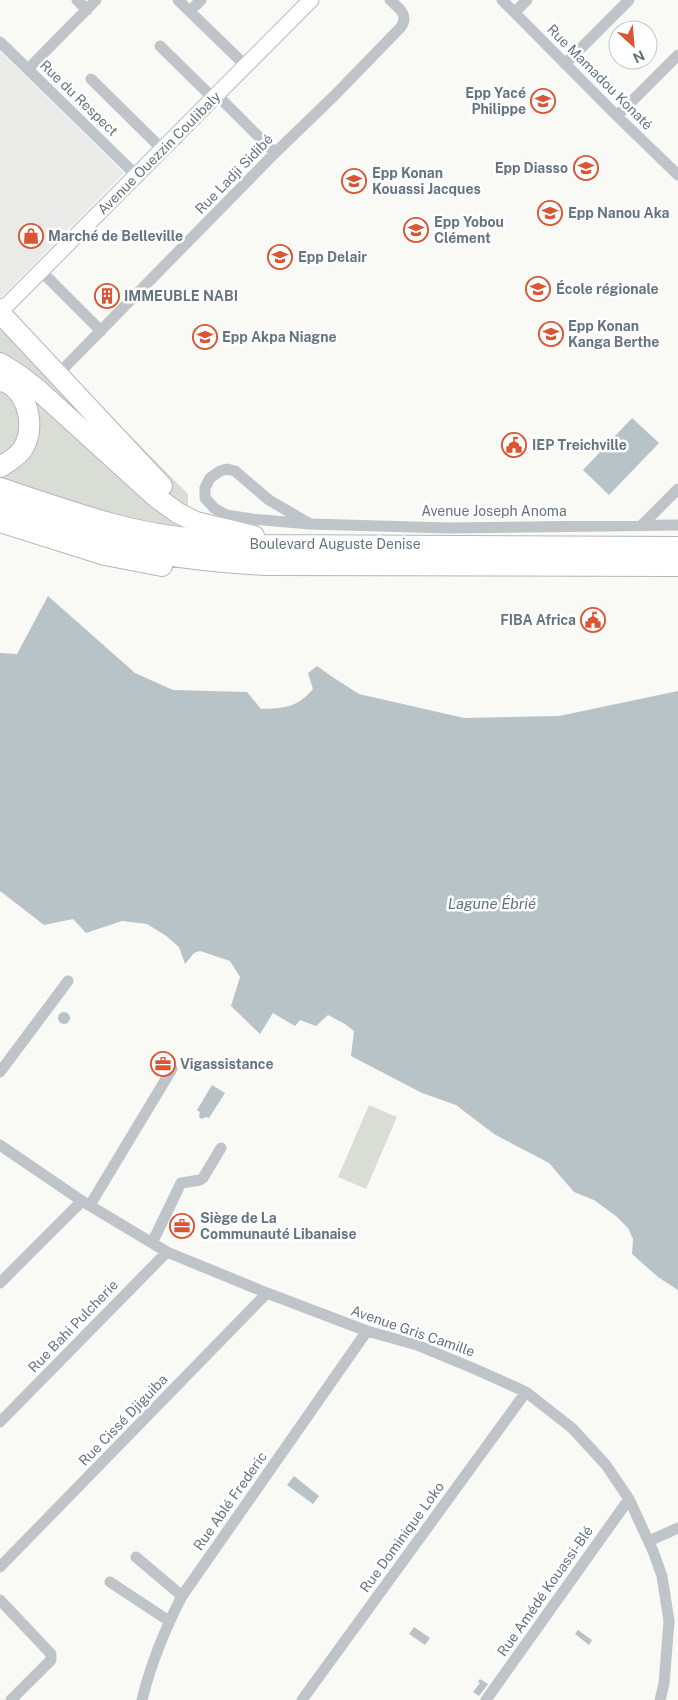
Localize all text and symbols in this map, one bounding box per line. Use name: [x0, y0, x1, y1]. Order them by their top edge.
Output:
north arrow: [608, 20, 658, 70]
street label: Rue Mamadou Konaté: [544, 21, 656, 133]
text: N: [630, 47, 647, 66]
street label: Rue du Respect: [37, 57, 121, 139]
place label: Epp Yacé Philippe: [465, 85, 526, 117]
street label: Avenue Ouezzin Coulibaly: [94, 88, 224, 218]
school or university icon: Epp Yacé Philippe: [530, 88, 556, 114]
street label: Rue Ladji Sidibé: [192, 131, 276, 217]
school or university icon: Epp Diasso: [573, 155, 599, 181]
place label: Epp Diasso: [495, 160, 568, 176]
place label: Epp Konan Kouassi Jacques: [372, 165, 481, 197]
school or university icon: Epp Konan Kouassi Jacques: [341, 168, 367, 194]
school or university icon: Epp Nanou Aka: [537, 200, 563, 226]
place label: Epp Nanou Aka: [568, 205, 670, 221]
place label: Epp Yobou Clément: [434, 214, 504, 246]
school or university icon: Epp Yobou Clément: [403, 217, 429, 243]
shop icon: Marché de Belleville: [18, 223, 44, 249]
place label: Marché de Belleville: [48, 228, 183, 244]
school or university icon: Epp Delair: [267, 244, 293, 270]
place label: Epp Delair: [298, 249, 367, 265]
school or university icon: École régionale: [525, 276, 551, 302]
place label: École régionale: [556, 280, 659, 297]
building icon: IMMEUBLE NABI: [94, 283, 120, 309]
place label: IMMEUBLE NABI: [124, 288, 238, 304]
place label: Epp Konan Kanga Berthe: [568, 318, 659, 350]
school or university icon: Epp Konan Kanga Berthe: [538, 321, 564, 347]
school or university icon: Epp Akpa Niagne: [192, 324, 218, 350]
place label: Epp Akpa Niagne: [222, 329, 337, 345]
public building icon: IEP Treichville: [501, 432, 527, 458]
place label: IEP Treichville: [532, 437, 627, 453]
street label: Avenue Joseph Anoma: [421, 503, 567, 519]
street label: Boulevard Auguste Denise: [249, 536, 421, 552]
public building icon: FIBA Africa: [580, 607, 606, 633]
place label: FIBA Africa: [500, 612, 576, 628]
water label: Lagune Ébrié: [448, 895, 536, 912]
office icon: Vigassistance: [150, 1051, 176, 1077]
place label: Vigassistance: [180, 1056, 274, 1072]
place label: Siège de La Communauté Libanaise: [200, 1210, 357, 1242]
office icon: Siège de La Communauté Libanaise: [169, 1213, 195, 1239]
street label: Rue Bahi Pulcherie: [25, 1276, 121, 1375]
street label: Avenue Gris Camille: [349, 1302, 477, 1360]
street label: Rue Cissé Djiguiba: [75, 1371, 171, 1469]
street label: Rue Ablé Frederic: [190, 1449, 270, 1553]
street label: Rue Dominique Loko: [357, 1479, 447, 1595]
street label: Rue Amédé Kouassi-Blé: [494, 1523, 596, 1659]

